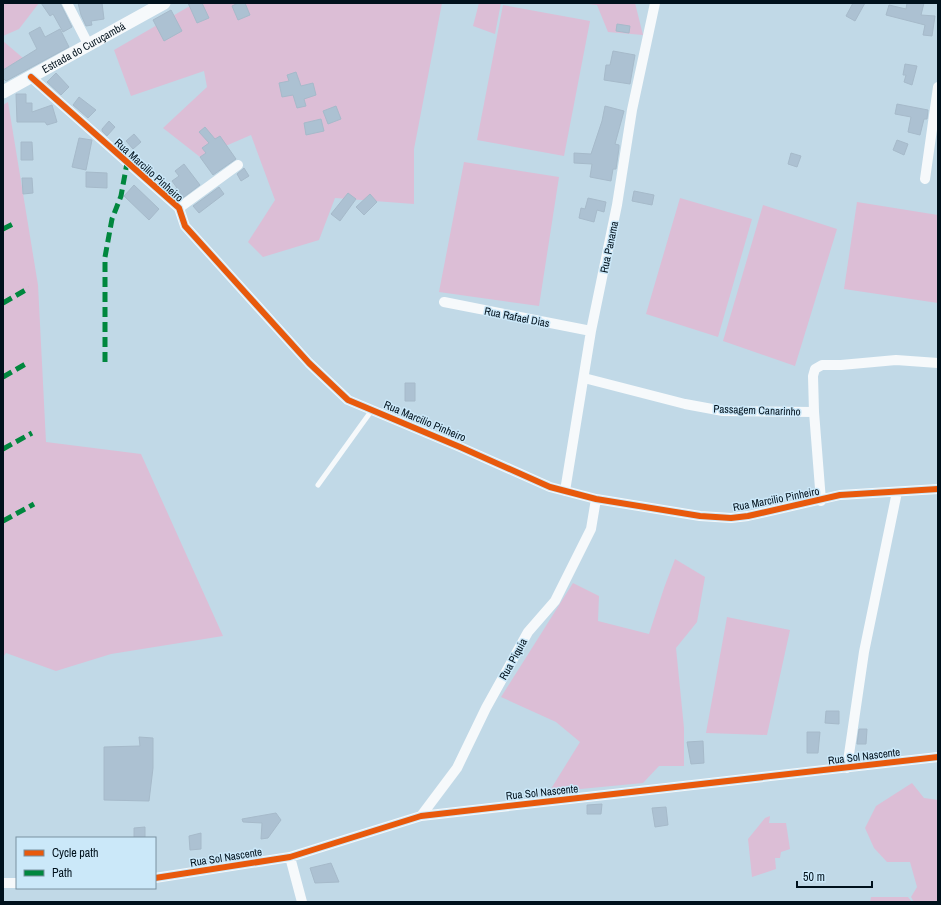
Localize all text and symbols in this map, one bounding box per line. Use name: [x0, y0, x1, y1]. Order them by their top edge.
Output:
street label: Estrada do Curuçambá: [39, 19, 128, 76]
street label: Rua Marcilio Pinheiro: [112, 135, 186, 205]
street label: Rua Panama: [597, 220, 621, 274]
street label: Rua Rafael Dias: [483, 304, 551, 330]
street label: Rua Marcilio Pinheiro: [382, 397, 468, 445]
street label: Passagem Canarinho: [713, 401, 801, 419]
street label: Rua Marcilio Pinheiro: [732, 484, 820, 514]
street label: Rua Piquia: [496, 636, 530, 682]
street label: Rua Sol Nascente: [827, 745, 901, 767]
street label: Rua Sol Nascente: [505, 781, 579, 803]
legend: [16, 837, 156, 889]
street label: Rua Sol Nascente: [189, 844, 263, 870]
text: Cycle path: [52, 845, 99, 861]
scale bar: [797, 863, 872, 889]
text: Path: [52, 865, 72, 881]
text: 50 m: [803, 869, 825, 885]

